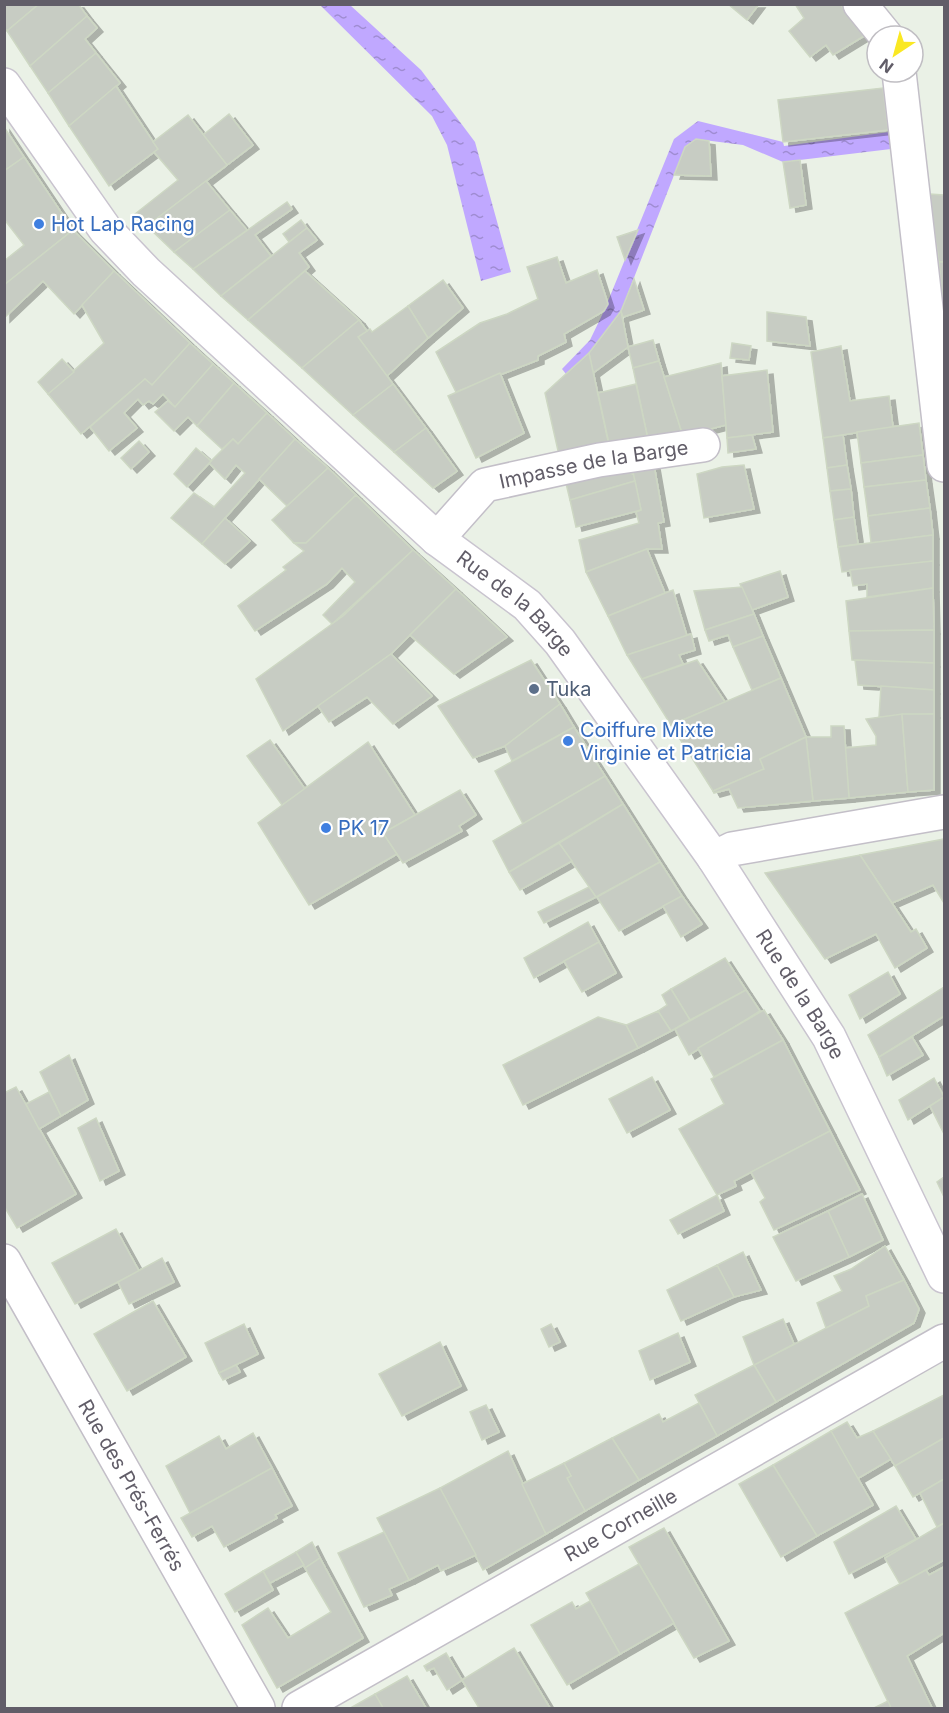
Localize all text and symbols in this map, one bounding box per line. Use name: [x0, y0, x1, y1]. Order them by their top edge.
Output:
north arrow: [865, 24, 925, 84]
text: N: [875, 54, 897, 78]
place label: Hot Lap Racing: [51, 212, 195, 236]
marker: Hot Lap Racing: [32, 217, 46, 231]
street label: Impasse de la Barge: [497, 435, 690, 494]
street label: Rue de la Barge: [452, 546, 578, 661]
place label: Tuka: [546, 677, 591, 701]
marker: Tuka: [527, 682, 541, 696]
place label: Coiffure Mixte Virginie et Patricia: [580, 718, 751, 765]
marker: Coiffure Mixte Virginie et Patricia: [561, 734, 575, 748]
place label: PK 17: [338, 816, 389, 840]
marker: PK 17: [319, 821, 333, 835]
street label: Rue de la Barge: [751, 925, 850, 1063]
street label: Rue des Prés-Ferrés: [73, 1395, 190, 1575]
street label: Rue Corneille: [560, 1483, 681, 1567]

